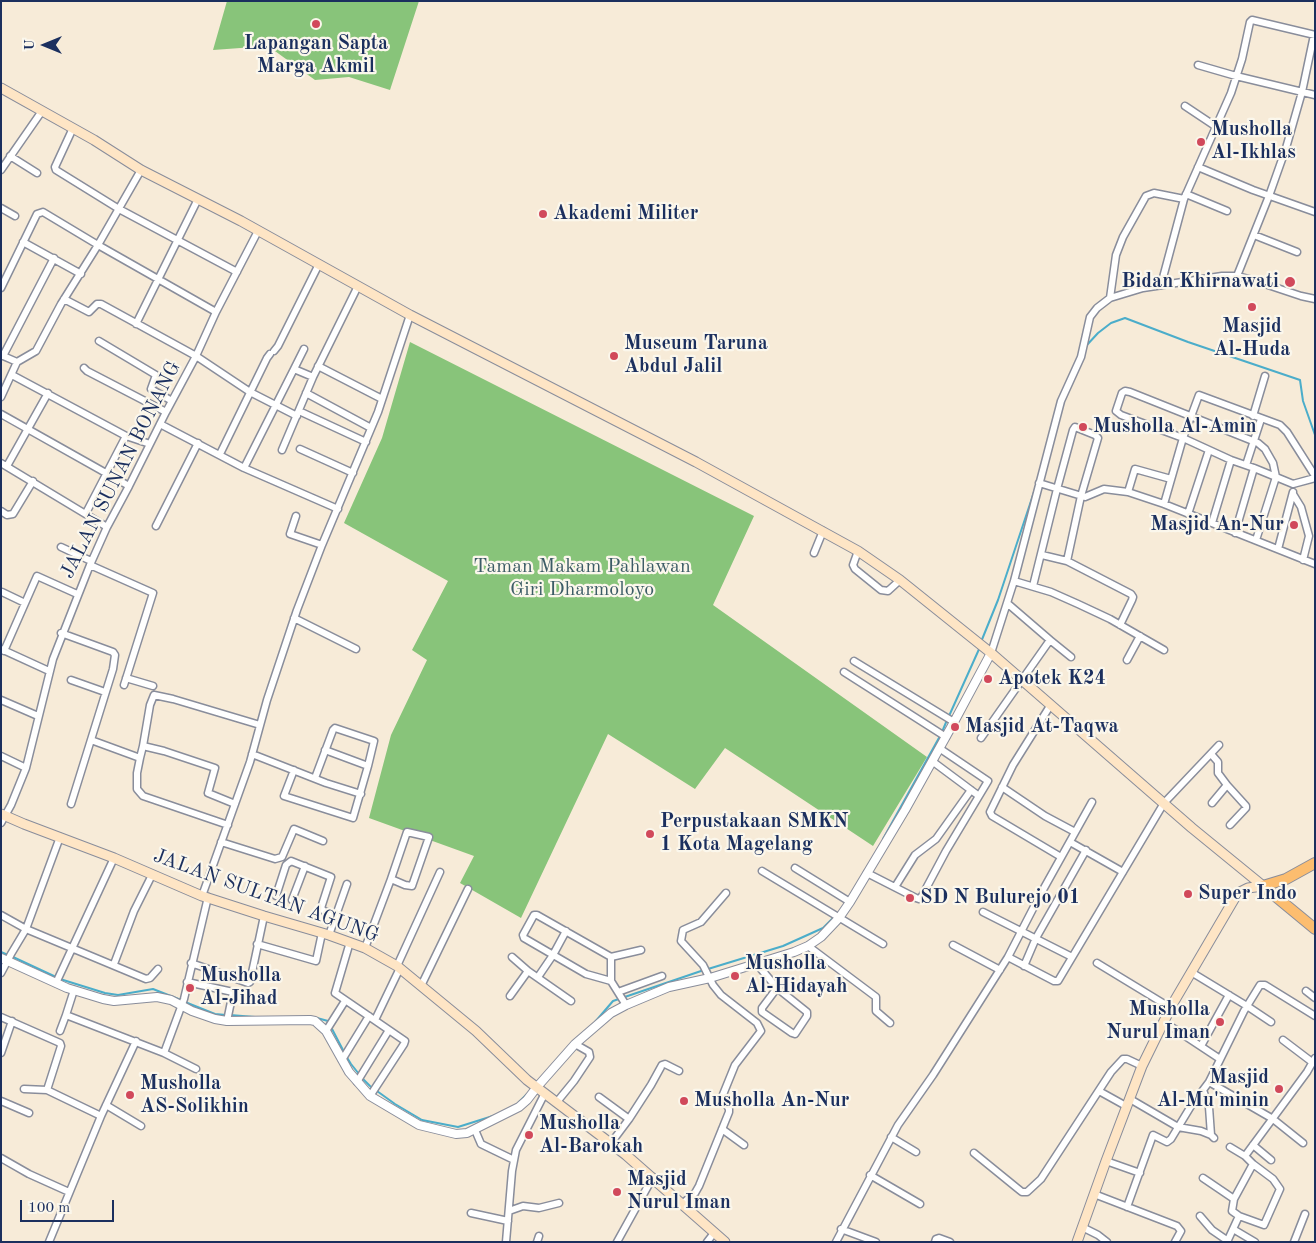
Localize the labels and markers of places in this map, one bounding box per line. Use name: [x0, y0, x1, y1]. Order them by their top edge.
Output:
marker: Lapangan Sapta Marga Akmil: [310, 18, 322, 30]
place label: Lapangan Sapta Marga Akmil: [244, 32, 388, 79]
place label: Musholla Al-Ikhlas: [1211, 118, 1296, 165]
marker: Musholla Al-Ikhlas: [1195, 136, 1207, 148]
place label: Akademi Militer: [553, 202, 698, 226]
marker: Akademi Militer: [537, 208, 549, 220]
place label: Bidan Khirnawati: [1121, 270, 1279, 294]
marker: Bidan Khirnawati: [1283, 275, 1297, 289]
marker: Masjid Al-Huda: [1246, 301, 1258, 313]
place label: Masjid Al-Huda: [1213, 315, 1291, 362]
place label: Museum Taruna Abdul Jalil: [624, 332, 768, 379]
marker: Museum Taruna Abdul Jalil: [608, 350, 620, 362]
place label: Musholla Al-Amin: [1093, 415, 1257, 439]
marker: Musholla Al-Amin: [1077, 421, 1089, 433]
place label: Masjid An-Nur: [1150, 513, 1284, 537]
marker: Masjid An-Nur: [1288, 519, 1300, 531]
place label: Apotek K24: [998, 667, 1106, 691]
marker: Apotek K24: [982, 673, 994, 685]
place label: Masjid At-Taqwa: [965, 715, 1119, 739]
marker: Masjid At-Taqwa: [949, 721, 961, 733]
place label: Perpustakaan SMKN 1 Kota Magelang: [660, 810, 848, 857]
marker: Perpustakaan SMKN 1 Kota Magelang: [644, 828, 656, 840]
place label: Super Indo: [1198, 882, 1297, 906]
place label: SD N Bulurejo 01: [920, 886, 1080, 910]
marker: Super Indo: [1182, 888, 1194, 900]
marker: SD N Bulurejo 01: [904, 892, 916, 904]
place label: Musholla Al-Hidayah: [745, 952, 847, 999]
place label: Musholla Al-Jihad: [200, 964, 281, 1011]
marker: Musholla Al-Hidayah: [729, 970, 741, 982]
marker: Musholla Al-Jihad: [184, 982, 196, 994]
place label: Musholla Nurul Iman: [1106, 998, 1210, 1045]
marker: Musholla Nurul Iman: [1214, 1016, 1226, 1028]
place label: Masjid Al-Mu'minin: [1157, 1066, 1269, 1113]
place label: Musholla AS-Solikhin: [140, 1072, 249, 1119]
marker: Masjid Al-Mu'minin: [1273, 1083, 1285, 1095]
marker: Musholla AS-Solikhin: [124, 1089, 136, 1101]
place label: Musholla An-Nur: [694, 1089, 849, 1113]
marker: Musholla An-Nur: [678, 1095, 690, 1107]
place label: Musholla Al-Barokah: [539, 1112, 643, 1159]
marker: Musholla Al-Barokah: [523, 1129, 535, 1141]
place label: Masjid Nurul Iman: [627, 1168, 731, 1215]
marker: Masjid Nurul Iman: [611, 1186, 623, 1198]

